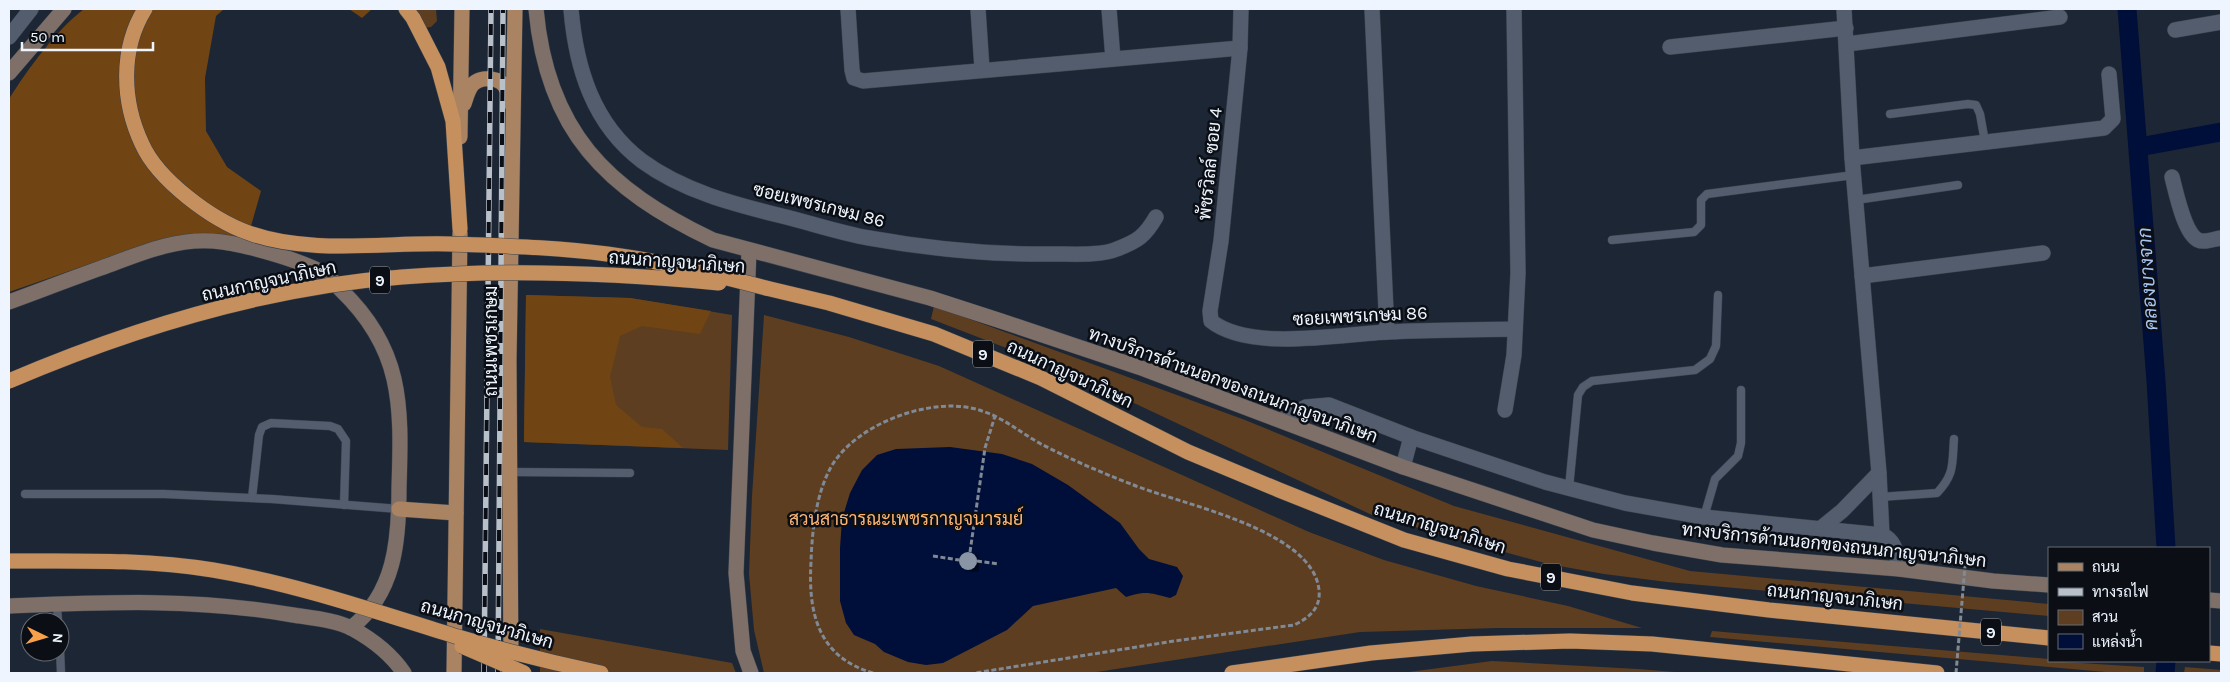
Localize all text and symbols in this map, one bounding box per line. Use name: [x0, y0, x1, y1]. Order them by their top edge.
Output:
scale bar: [22, 20, 154, 52]
text: 50 m: [30, 28, 65, 46]
street label: พัชรวิลล์ ซอย 4: [1191, 106, 1227, 221]
street label: ซอยเพชรเกษม 86: [751, 178, 887, 232]
water label: คลองบางจาก: [2133, 227, 2163, 331]
street label: ถนนกาญจนาภิเษก: [608, 246, 746, 278]
street label: ถนนกาญจนาภิเษก: [200, 256, 338, 306]
road number: 9: [370, 266, 390, 294]
street label: ถนนเพชรเกษม: [480, 286, 502, 396]
street label: ซอยเพชรเกษม 86: [1292, 301, 1428, 331]
street label: ทางบริการด้านนอกของถนนกาญจนาภิเษก: [1085, 321, 1381, 448]
street label: ถนนกาญจนาภิเษก: [1003, 335, 1137, 413]
road number: 9: [973, 340, 993, 368]
street label: ถนนกาญจนาภิเษก: [1371, 497, 1509, 559]
park label: สวนสาธารณะเพชรกาญจนารมย์: [789, 506, 1023, 530]
street label: ทางบริการด้านนอกของถนนกาญจนาภิเษก: [1680, 517, 1988, 572]
legend: [2048, 547, 2210, 662]
text: ถนน: [2092, 558, 2120, 576]
road number: 9: [1541, 564, 1561, 590]
street label: ถนนกาญจนาภิเษก: [1766, 579, 1904, 615]
text: ทางรถไฟ: [2092, 582, 2149, 601]
street label: ถนนกาญจนาภิเษก: [418, 595, 556, 653]
text: สวน: [2092, 608, 2118, 626]
north arrow: [20, 612, 70, 662]
road number: 9: [1981, 618, 2001, 646]
text: แหล่งน้ำ: [2092, 629, 2143, 651]
text: N: [49, 632, 66, 644]

